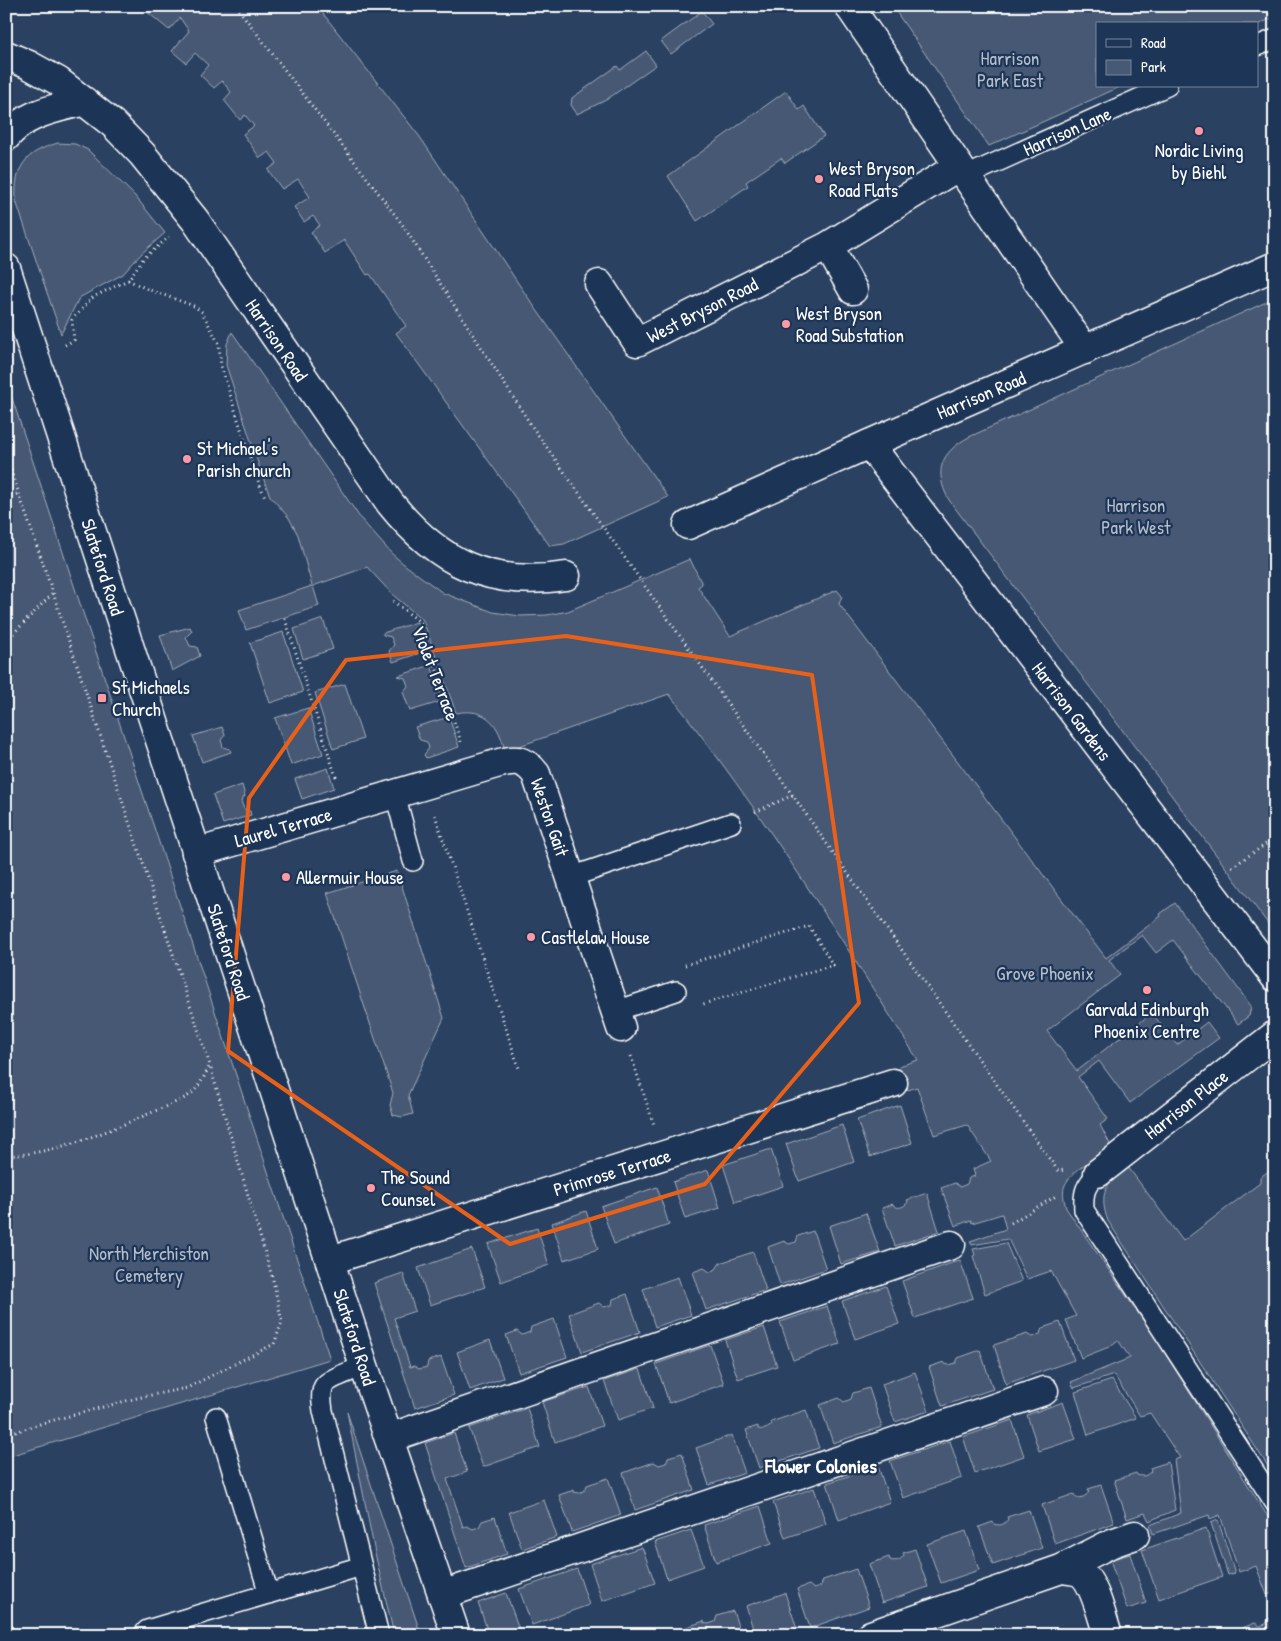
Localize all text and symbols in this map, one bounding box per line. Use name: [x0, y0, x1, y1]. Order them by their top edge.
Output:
legend: [1096, 22, 1258, 88]
text: Road: [1141, 32, 1166, 53]
park label: Harrison Park East: [977, 45, 1043, 93]
text: Park: [1141, 56, 1166, 77]
street label: Harrison Lane: [1019, 100, 1116, 162]
marker: Nordic Living by Biehl: [1193, 125, 1205, 137]
place label: Nordic Living by Biehl: [1155, 137, 1243, 185]
place label: West Bryson Road Flats: [829, 155, 915, 203]
marker: West Bryson Road Flats: [813, 173, 825, 185]
street label: West Bryson Road: [642, 271, 763, 349]
street label: Harrison Road: [240, 294, 314, 387]
place label: West Bryson Road Substation: [796, 300, 904, 348]
marker: West Bryson Road Substation: [780, 318, 792, 330]
street label: Harrison Road: [933, 364, 1030, 425]
place label: St Michael's Parish church: [197, 435, 290, 483]
marker: St Michael's Parish church: [181, 453, 193, 465]
park label: Harrison Park West: [1101, 492, 1171, 540]
street label: Slateford Road: [75, 515, 131, 619]
street label: Violet Terrace: [406, 622, 466, 725]
street label: Harrison Gardens: [1026, 656, 1118, 766]
place label: St Michaels Church: [112, 674, 190, 722]
marker: St Michaels Church: [96, 692, 108, 704]
street label: Weston Gait: [525, 774, 576, 860]
street label: Laurel Terrace: [231, 801, 335, 853]
place label: Allermuir House: [296, 864, 404, 890]
marker: Allermuir House: [280, 871, 292, 883]
street label: Slateford Road: [201, 900, 257, 1004]
place label: Castlelaw House: [541, 924, 650, 950]
marker: Castlelaw House: [525, 931, 537, 943]
park label: Grove Phoenix: [996, 960, 1094, 986]
marker: Garvald Edinburgh Phoenix Centre: [1141, 984, 1153, 996]
place label: Garvald Edinburgh Phoenix Centre: [1085, 996, 1209, 1044]
street label: Harrison Place: [1139, 1063, 1234, 1145]
street label: Primrose Terrace: [550, 1142, 674, 1202]
place label: The Sound Counsel: [381, 1164, 450, 1212]
marker: The Sound Counsel: [365, 1182, 377, 1194]
park label: North Merchiston Cemetery: [89, 1240, 209, 1288]
street label: Slateford Road: [327, 1285, 383, 1389]
district label: Flower Colonies: [764, 1452, 877, 1479]

